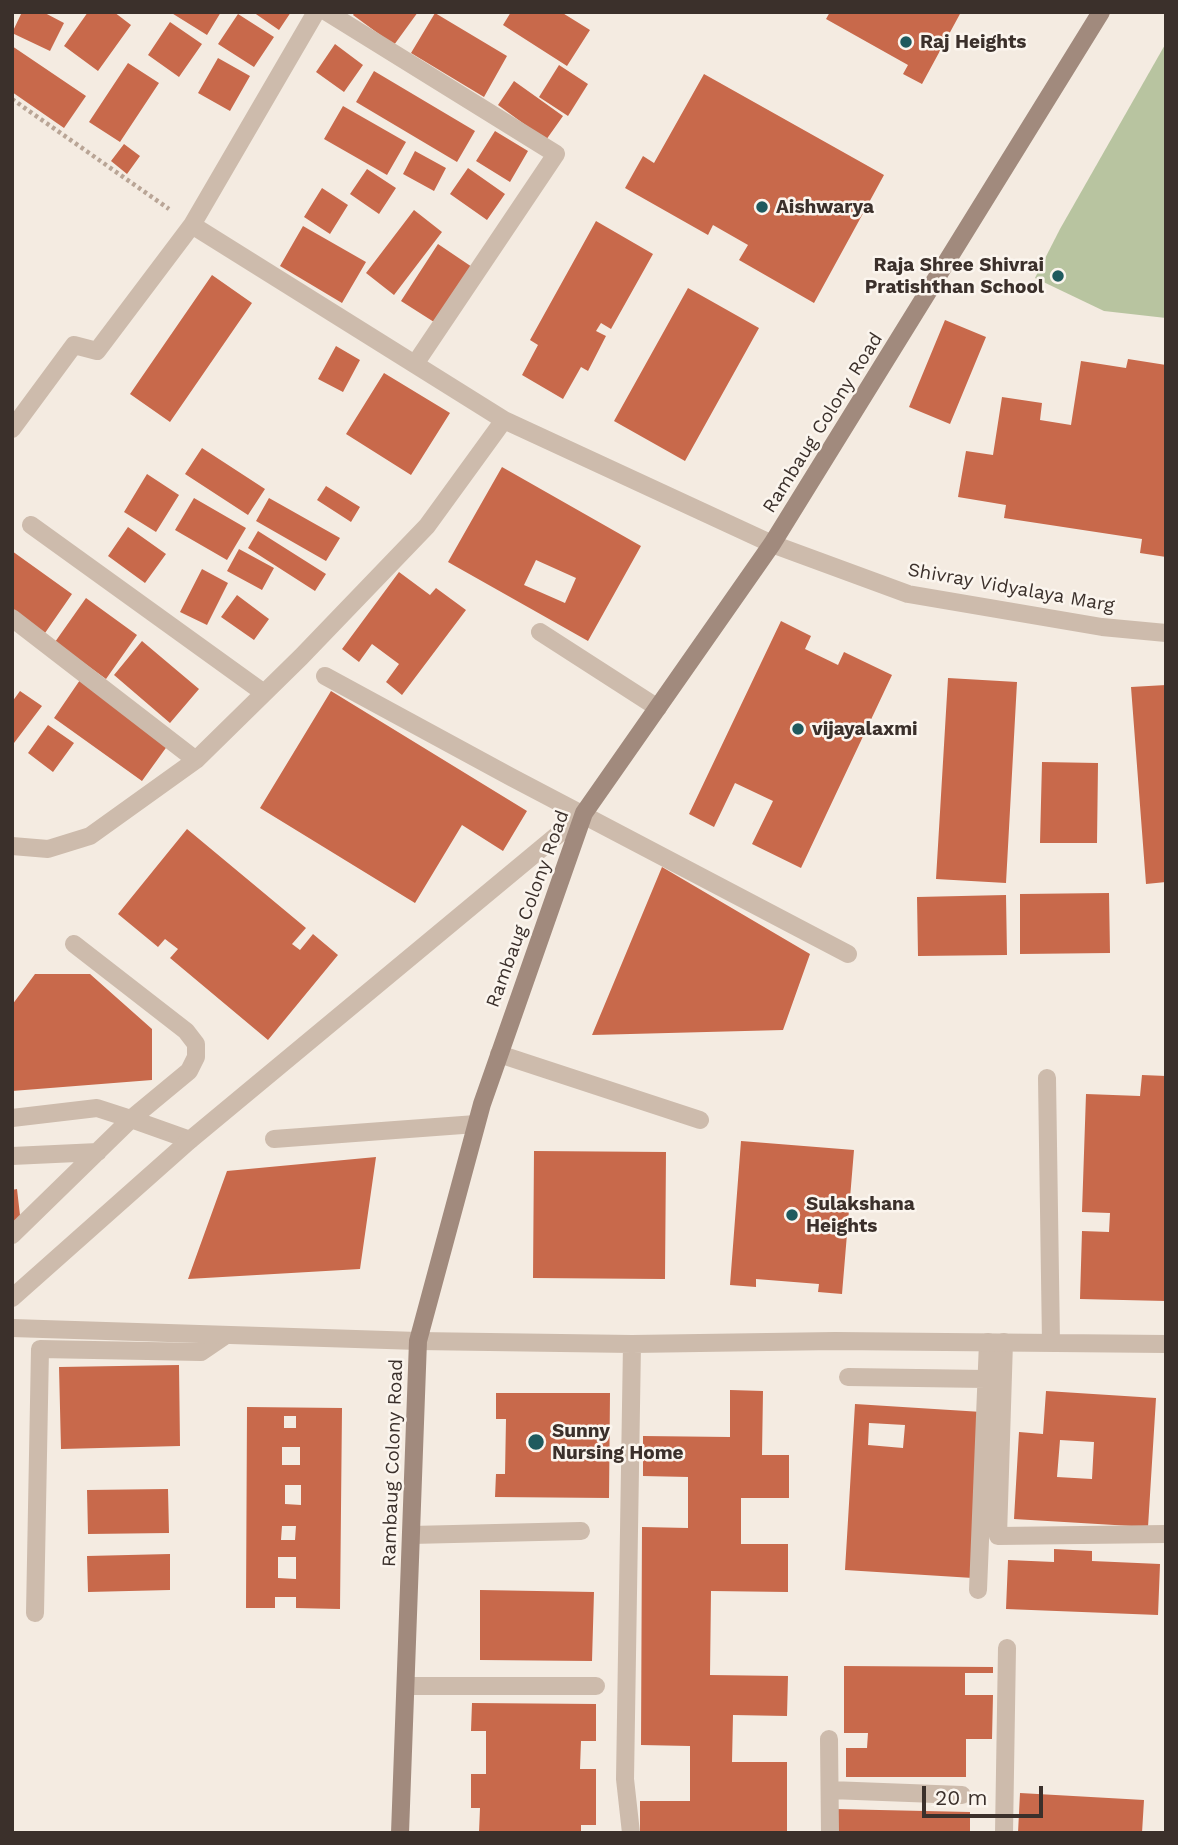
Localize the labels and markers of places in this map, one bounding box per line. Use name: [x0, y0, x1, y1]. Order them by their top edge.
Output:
place label: Raj Heights: [920, 31, 1026, 53]
marker: Raj Heights: [898, 34, 914, 50]
place label: Aishwarya: [776, 196, 874, 218]
marker: Aishwarya: [754, 199, 770, 215]
place label: Raja Shree Shivrai Pratishthan School: [865, 254, 1044, 298]
marker: Raja Shree Shivrai Pratishthan School: [1050, 268, 1066, 284]
place label: vijayalaxmi: [812, 718, 918, 740]
marker: vijayalaxmi: [790, 721, 806, 737]
place label: Sulakshana Heights: [806, 1193, 915, 1237]
marker: Sulakshana Heights: [784, 1207, 800, 1223]
place label: Sunny Nursing Home: [552, 1420, 684, 1464]
marker: Sunny Nursing Home: [526, 1432, 546, 1452]

